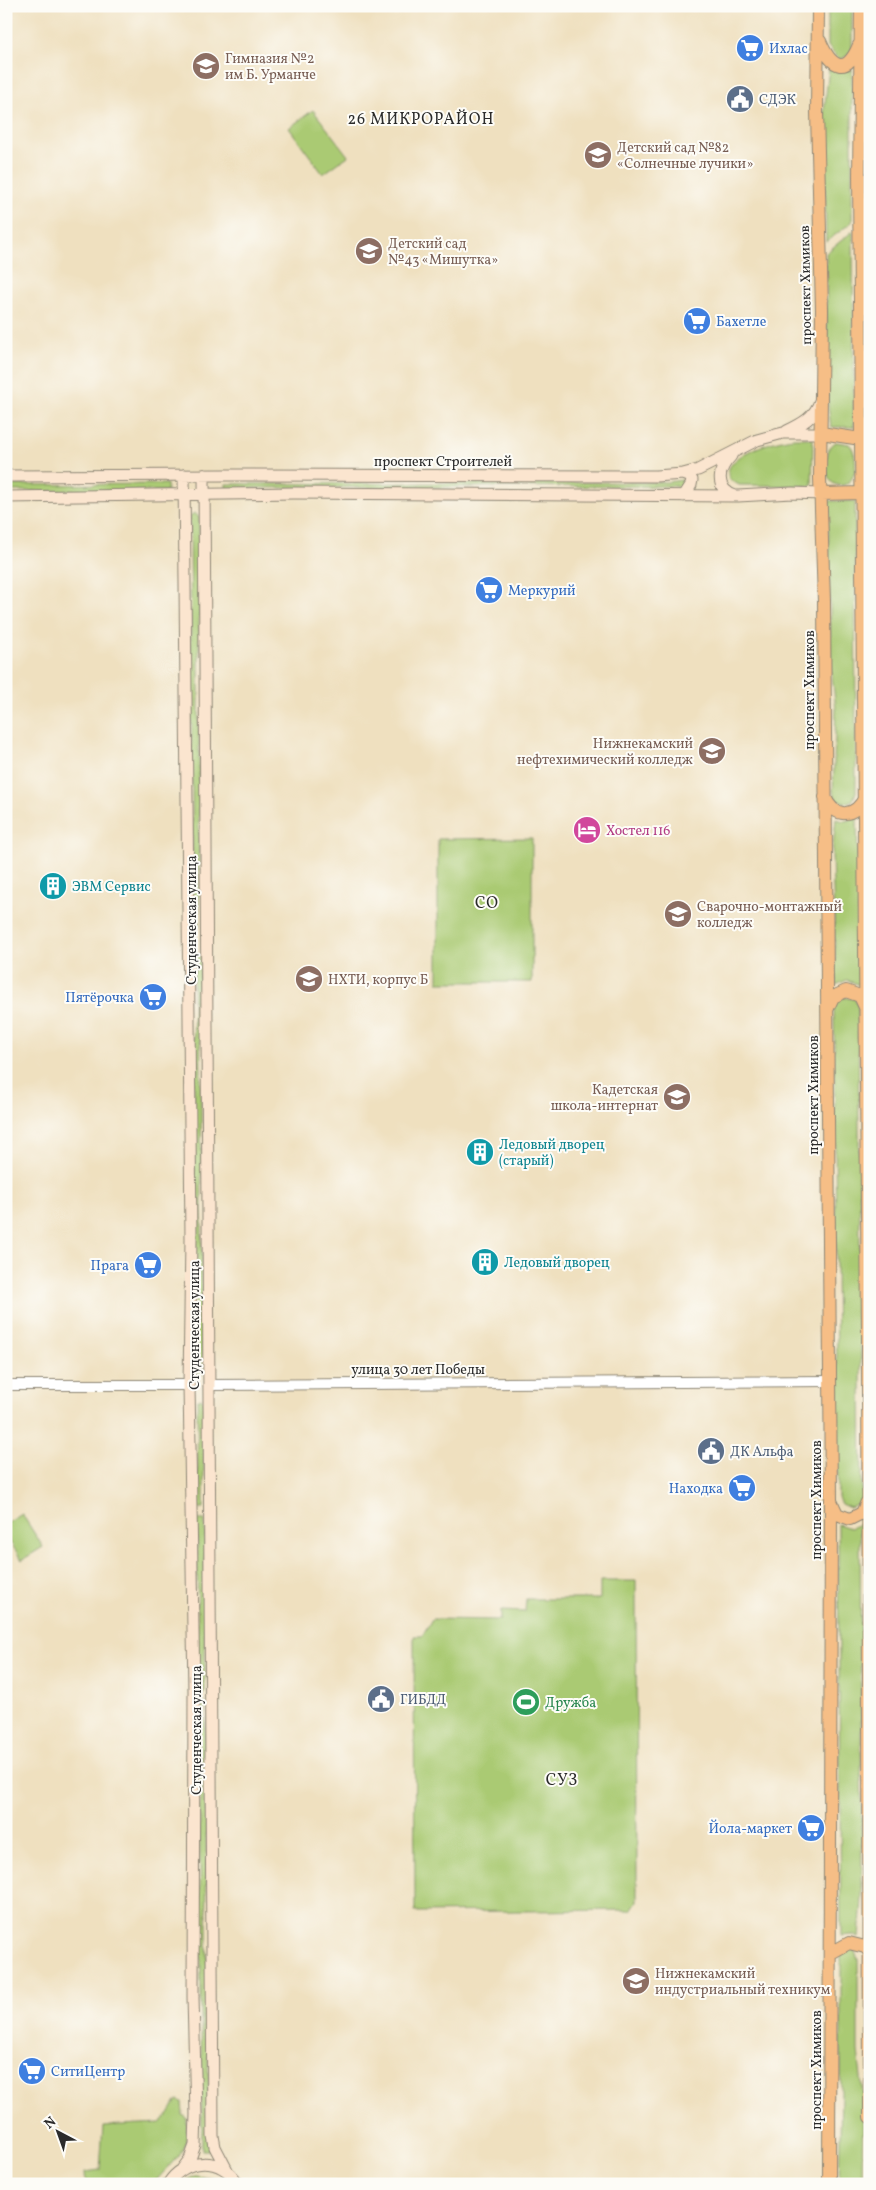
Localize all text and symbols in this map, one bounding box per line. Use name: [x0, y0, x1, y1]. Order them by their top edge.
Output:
supermarket icon: Ихлас: [735, 33, 765, 63]
place label: Ихлас: [769, 40, 808, 59]
place label: Гимназия №2 им Б. Урманче: [225, 50, 316, 85]
school or university icon: Гимназия №2 им Б. Урманче: [191, 51, 221, 81]
public building icon: СДЭК: [725, 84, 755, 114]
place label: СДЭК: [759, 91, 797, 110]
district label: 26 МИКРОРАЙОН: [347, 109, 495, 131]
place label: Детский сад №82 «Солнечные лучики»: [617, 139, 753, 174]
school or university icon: Детский сад №82 «Солнечные лучики»: [583, 140, 613, 170]
street label: проспект Химиков: [796, 225, 817, 345]
place label: Детский сад №43 «Мишутка»: [388, 235, 498, 270]
school or university icon: Детский сад №43 «Мишутка»: [354, 236, 384, 266]
supermarket icon: Бахетле: [682, 306, 712, 336]
place label: Бахетле: [716, 313, 767, 332]
street label: проспект Строителей: [374, 453, 512, 472]
supermarket icon: Меркурий: [474, 575, 504, 605]
place label: Меркурий: [508, 582, 576, 601]
street label: проспект Химиков: [801, 630, 820, 750]
place label: Нижнекамский нефтехимический колледж: [517, 735, 693, 770]
school or university icon: Нижнекамский нефтехимический колледж: [697, 736, 727, 766]
hotel icon: Хостел 116: [572, 815, 602, 845]
place label: Хостел 116: [606, 822, 670, 841]
street label: Студенческая улица: [183, 855, 202, 985]
building icon: ЭВМ Сервис: [38, 871, 68, 901]
place label: ЭВМ Сервис: [72, 878, 151, 897]
district label: СО: [475, 893, 499, 915]
place label: Сварочно-монтажный колледж: [697, 898, 842, 933]
school or university icon: Сварочно-монтажный колледж: [663, 899, 693, 929]
school or university icon: НХТИ, корпус Б: [294, 964, 324, 994]
place label: НХТИ, корпус Б: [328, 971, 428, 990]
supermarket icon: Пятёрочка: [138, 982, 168, 1012]
place label: Пятёрочка: [65, 989, 134, 1008]
street label: проспект Химиков: [805, 1035, 824, 1155]
place label: Кадетская школа-интернат: [551, 1081, 658, 1116]
school or university icon: Кадетская школа-интернат: [662, 1082, 692, 1112]
place label: Ледовый дворец (старый): [499, 1136, 605, 1171]
building icon: Ледовый дворец (старый): [465, 1137, 495, 1167]
building icon: Ледовый дворец: [470, 1247, 500, 1277]
supermarket icon: Прага: [133, 1250, 163, 1280]
place label: Ледовый дворец: [504, 1254, 610, 1273]
place label: Прага: [91, 1257, 129, 1276]
street label: Студенческая улица: [186, 1260, 205, 1390]
street label: улица 30 лет Победы: [351, 1361, 485, 1380]
public building icon: ДК Альфа: [696, 1436, 726, 1466]
street label: проспект Химиков: [808, 1440, 827, 1560]
place label: ДК Альфа: [730, 1443, 794, 1462]
supermarket icon: Находка: [727, 1473, 757, 1503]
place label: Находка: [669, 1480, 723, 1499]
street label: Студенческая улица: [188, 1665, 207, 1795]
public building icon: ГИБДД: [366, 1684, 396, 1714]
sports icon: Дружба: [511, 1687, 541, 1717]
place label: ГИБДД: [400, 1691, 446, 1710]
place label: Дружба: [545, 1694, 596, 1713]
district label: СУЗ: [546, 1770, 578, 1792]
supermarket icon: Йола-маркет: [796, 1813, 826, 1843]
place label: Йола-маркет: [709, 1819, 792, 1839]
place label: Нижнекамский индустриальный техникум: [655, 1965, 831, 2000]
school or university icon: Нижнекамский индустриальный техникум: [621, 1966, 651, 1996]
street label: проспект Химиков: [808, 2010, 827, 2130]
supermarket icon: СитиЦентр: [17, 2056, 47, 2086]
place label: СитиЦентр: [51, 2063, 125, 2082]
north arrow: [32, 2108, 82, 2158]
text: N: [40, 2113, 61, 2134]

